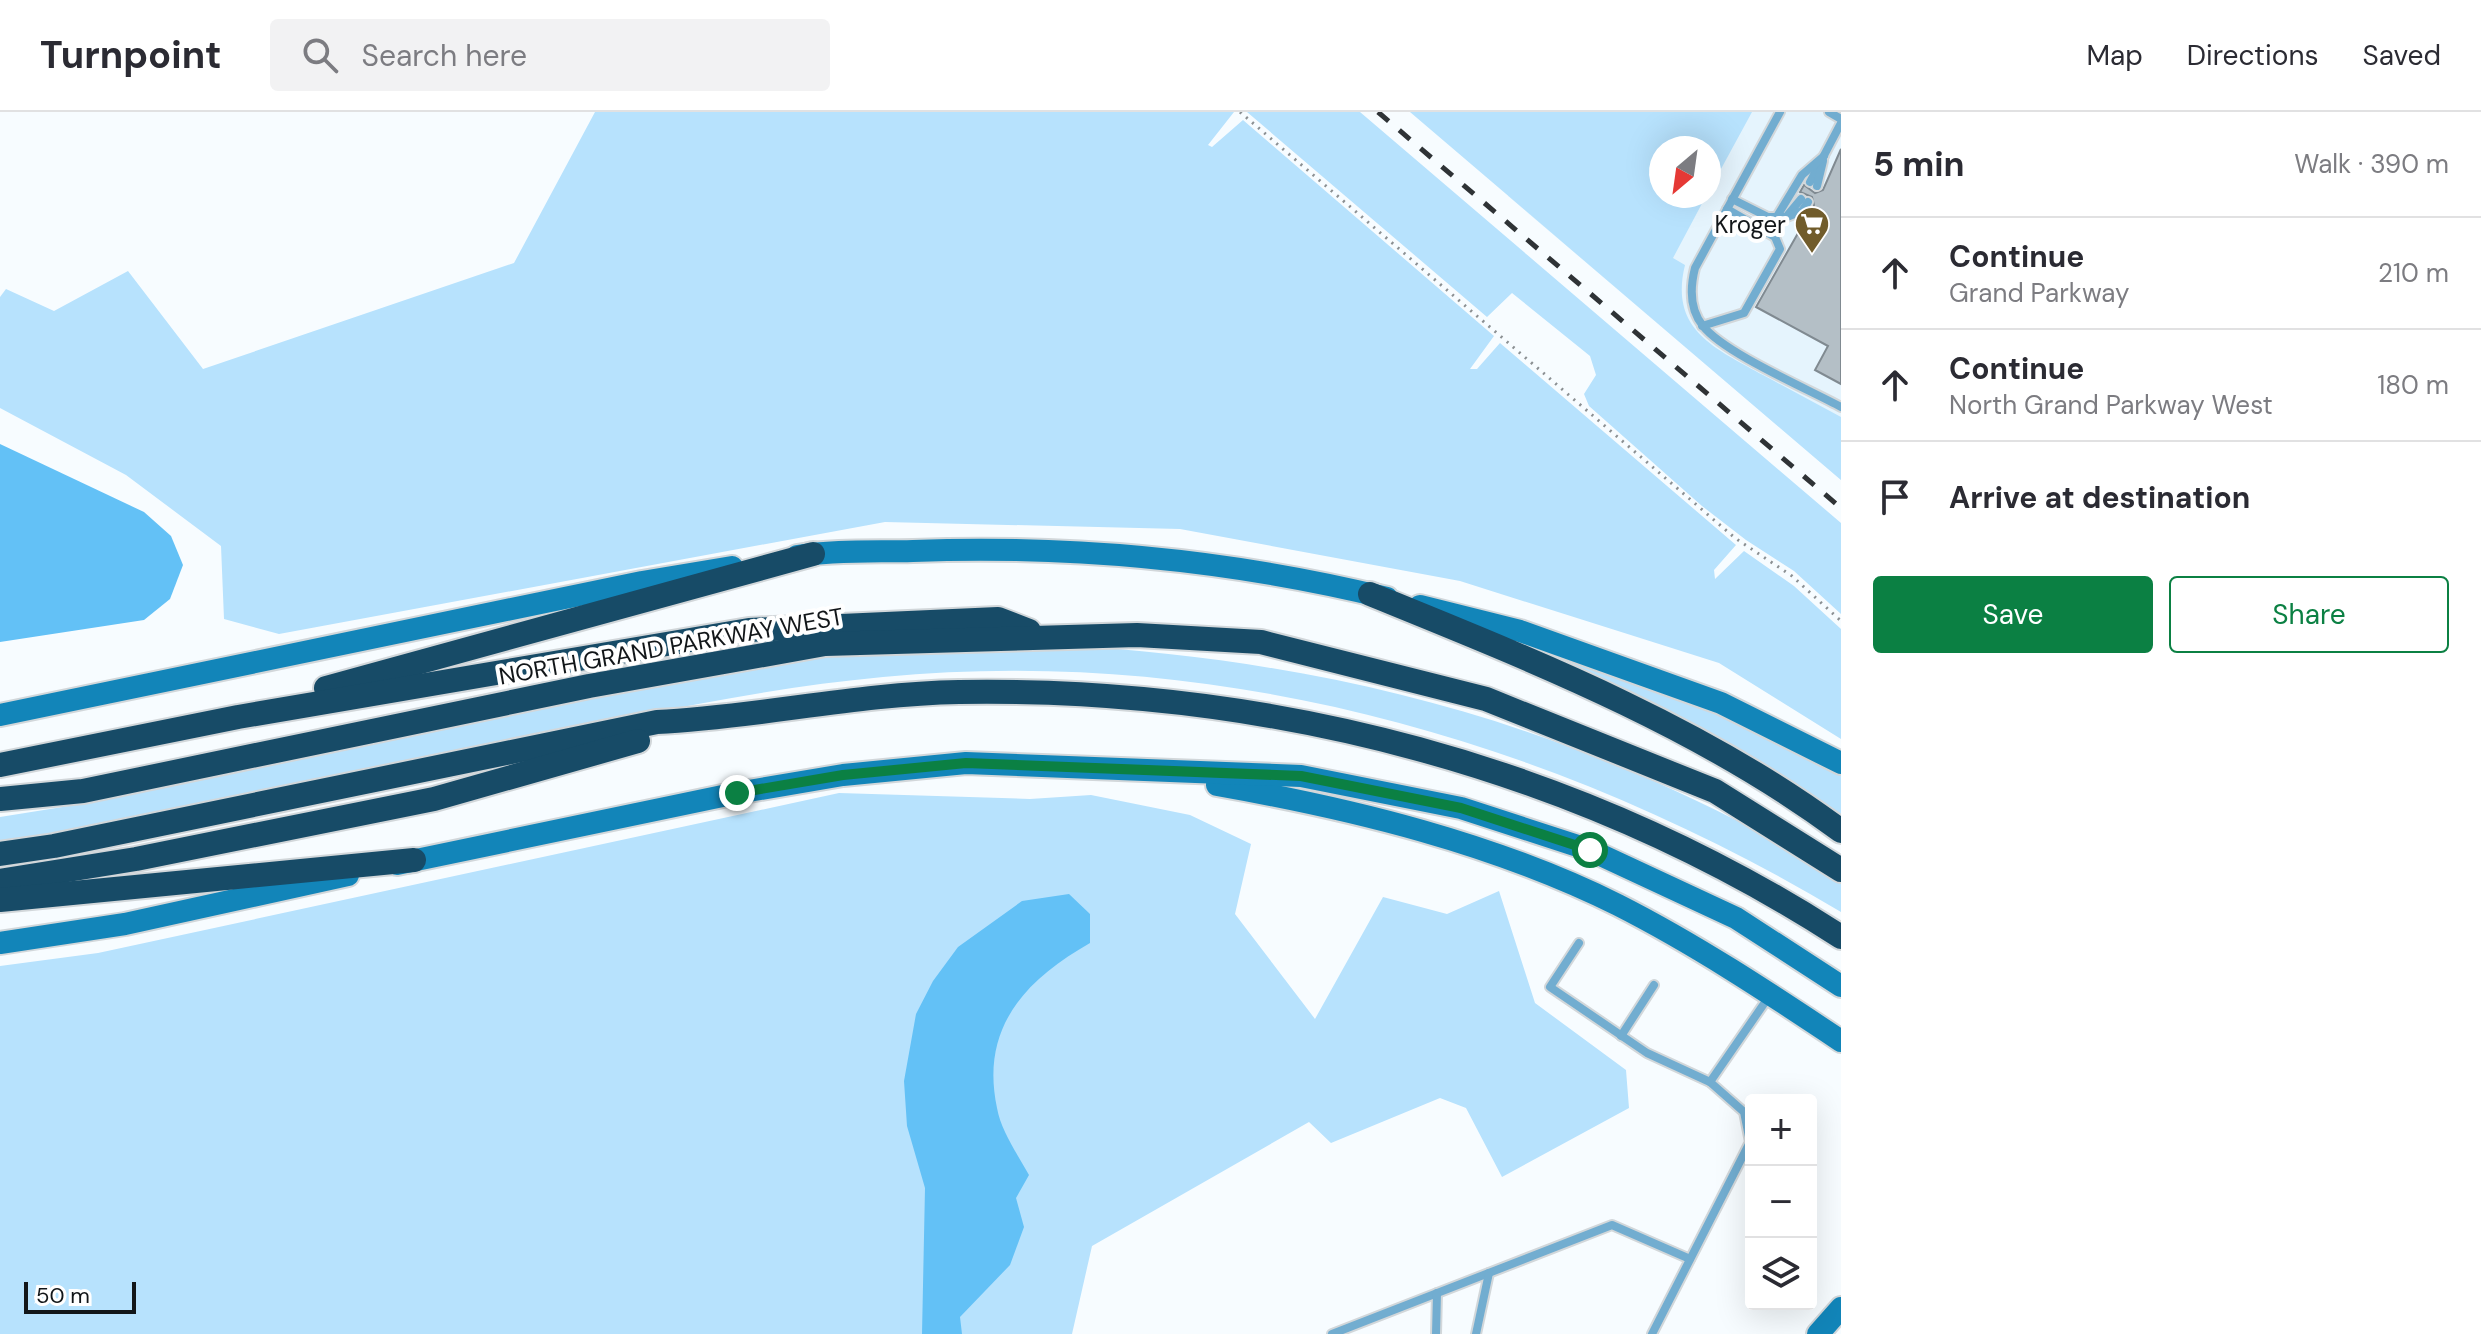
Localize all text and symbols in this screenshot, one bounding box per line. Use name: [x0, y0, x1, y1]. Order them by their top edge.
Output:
search box: [270, 19, 830, 91]
text: Turnpoint: [40, 30, 222, 80]
icon: search: [298, 33, 342, 77]
text: Search here: [362, 36, 527, 75]
text: Map: [2086, 37, 2143, 74]
text: Directions: [2187, 37, 2319, 74]
text: Saved: [2363, 37, 2441, 74]
north arrow: [1649, 136, 1721, 208]
text: 5 min: [1873, 142, 1964, 187]
text: Walk · 390 m: [2294, 147, 2449, 181]
supermarket icon: Kroger: [1793, 205, 1831, 255]
place label: Kroger: [1714, 209, 1786, 240]
text: Continue: [1949, 237, 2084, 276]
icon: ahead: [1873, 251, 1917, 295]
text: 210 m: [2378, 256, 2449, 290]
text: Grand Parkway: [1949, 276, 2130, 310]
text: Continue: [1949, 349, 2084, 388]
icon: ahead: [1873, 363, 1917, 407]
text: 180 m: [2377, 368, 2449, 402]
text: North Grand Parkway West: [1949, 388, 2273, 422]
icon: arrive: [1873, 475, 1917, 519]
text: Arrive at destination: [1949, 478, 2250, 517]
button: Save: [1873, 576, 2153, 653]
button: Share: [2169, 576, 2449, 653]
street label: NORTH GRAND PARKWAY WEST: [496, 600, 846, 692]
route end: [719, 775, 755, 811]
route start: [1572, 832, 1608, 868]
map controls: [1745, 1094, 1817, 1310]
button: +: [1745, 1094, 1817, 1166]
button: −: [1745, 1166, 1817, 1238]
button: layers: [1745, 1238, 1817, 1310]
scale bar: [24, 1278, 136, 1314]
text: 50 m: [36, 1281, 90, 1310]

